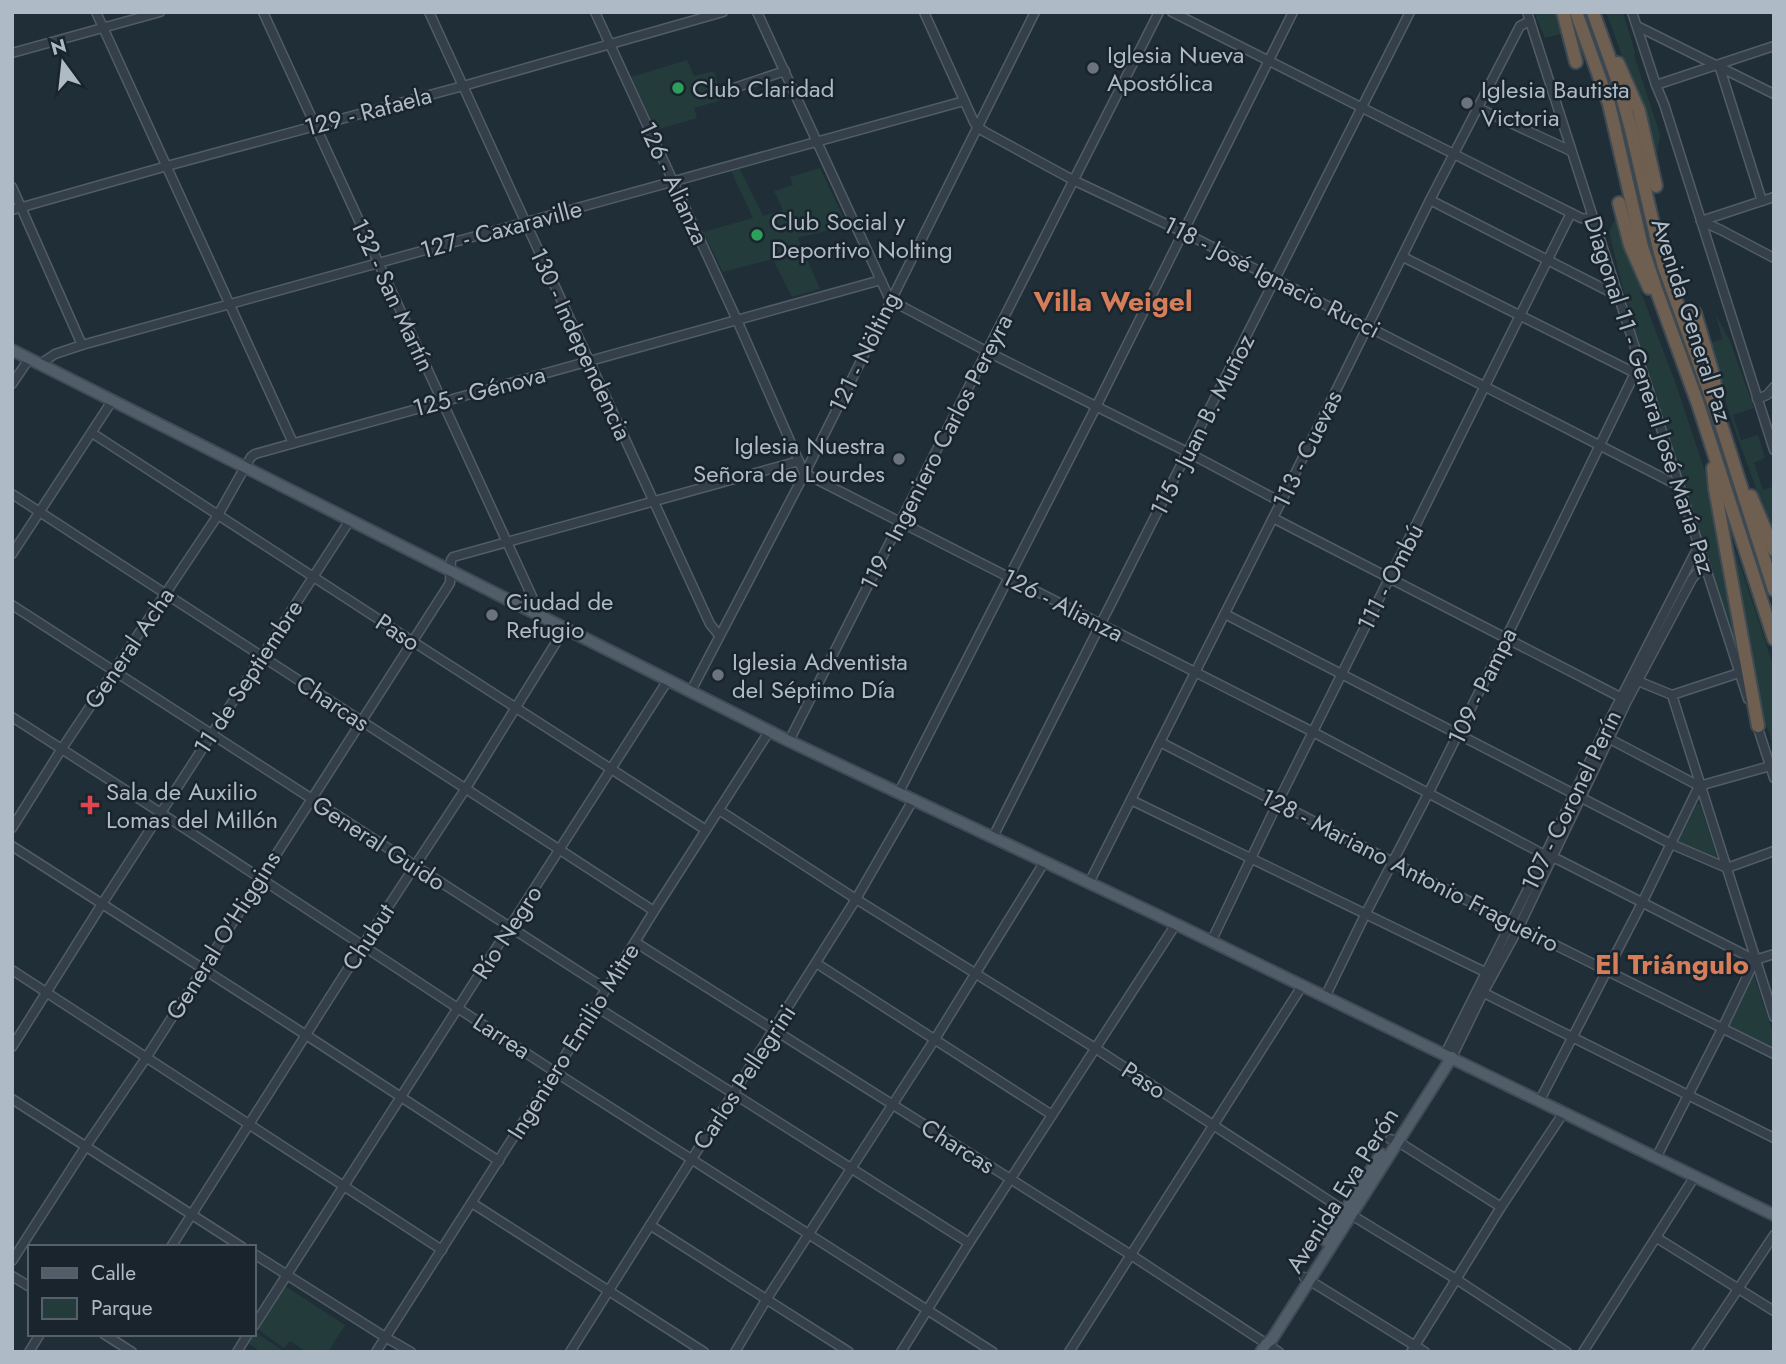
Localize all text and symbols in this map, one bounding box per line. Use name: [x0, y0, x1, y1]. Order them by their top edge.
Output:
north arrow: [28, 28, 98, 98]
text: N: [48, 32, 70, 62]
place label: Iglesia Nueva Apostólica: [1107, 37, 1244, 100]
marker: Iglesia Nueva Apostólica: [1085, 60, 1101, 76]
place label: Club Claridad: [692, 71, 834, 106]
place label: Iglesia Bautista Victoria: [1481, 72, 1630, 135]
street label: 129 - Rafaela: [300, 77, 436, 145]
marker: Club Claridad: [670, 80, 686, 96]
marker: Iglesia Bautista Victoria: [1459, 95, 1475, 111]
street label: 126 - Alianza: [630, 116, 718, 250]
street label: 127 - Caxaraville: [416, 191, 586, 267]
place label: Club Social y Deportivo Nolting: [771, 204, 953, 267]
street label: 118 - José Ignacio Rucci: [1157, 207, 1387, 347]
street label: Diagonal 11 - General José María Paz: [1575, 211, 1725, 579]
street label: 132 - San Martín: [342, 213, 444, 377]
street label: Avenida General Paz: [1643, 214, 1741, 426]
marker: Club Social y Deportivo Nolting: [749, 227, 765, 243]
street label: 130 - Independencia: [521, 242, 641, 446]
district label: Villa Weigel: [1033, 281, 1192, 322]
street label: 121 - Nölting: [820, 286, 908, 418]
street label: 119 - Ingeniero Carlos Pereyra: [851, 308, 1021, 596]
street label: 115 - Juan B. Muñoz: [1141, 328, 1263, 522]
street label: 125 - Génova: [409, 357, 549, 425]
street label: 113 - Cuevas: [1263, 384, 1351, 514]
place label: Iglesia Nuestra Señora de Lourdes: [693, 428, 885, 491]
marker: Iglesia Nuestra Señora de Lourdes: [891, 451, 907, 467]
street label: 111 - Ombú: [1348, 517, 1432, 637]
street label: 126 - Alianza: [996, 559, 1130, 651]
street label: General Acha: [75, 580, 183, 716]
place label: Ciudad de Refugio: [506, 584, 613, 647]
street label: 11 de Septiembre: [185, 593, 311, 761]
street label: Paso: [369, 605, 427, 659]
marker: Ciudad de Refugio: [484, 607, 500, 623]
street label: 109 - Pampa: [1439, 622, 1525, 750]
place label: Iglesia Adventista del Séptimo Día: [732, 644, 908, 707]
street label: Charcas: [289, 666, 377, 740]
marker: Iglesia Adventista del Séptimo Día: [710, 667, 726, 683]
street label: 107 - Coronel Perín: [1512, 704, 1630, 896]
place label: Sala de Auxilio Lomas del Millón: [106, 774, 278, 837]
street label: 128 - Mariano Antonio Fragueiro: [1255, 779, 1565, 961]
street label: General Guido: [305, 787, 453, 899]
marker: Sala de Auxilio Lomas del Millón: [80, 795, 100, 815]
street label: General O'Higgins: [157, 844, 289, 1026]
street label: Río Negro: [464, 878, 550, 986]
street label: Chubut: [333, 896, 403, 977]
street label: Ingeniero Emilio Mitre: [498, 936, 648, 1146]
district label: El Triángulo: [1595, 944, 1749, 985]
street label: Carlos Pellegrini: [684, 997, 804, 1157]
street label: Larrea: [466, 1004, 538, 1068]
street label: Paso: [1115, 1053, 1173, 1107]
street label: Avenida Eva Perón: [1277, 1100, 1407, 1280]
street label: Charcas: [914, 1110, 1002, 1182]
legend: [28, 1245, 256, 1336]
text: Calle: [91, 1258, 136, 1288]
text: Parque: [91, 1293, 153, 1323]

